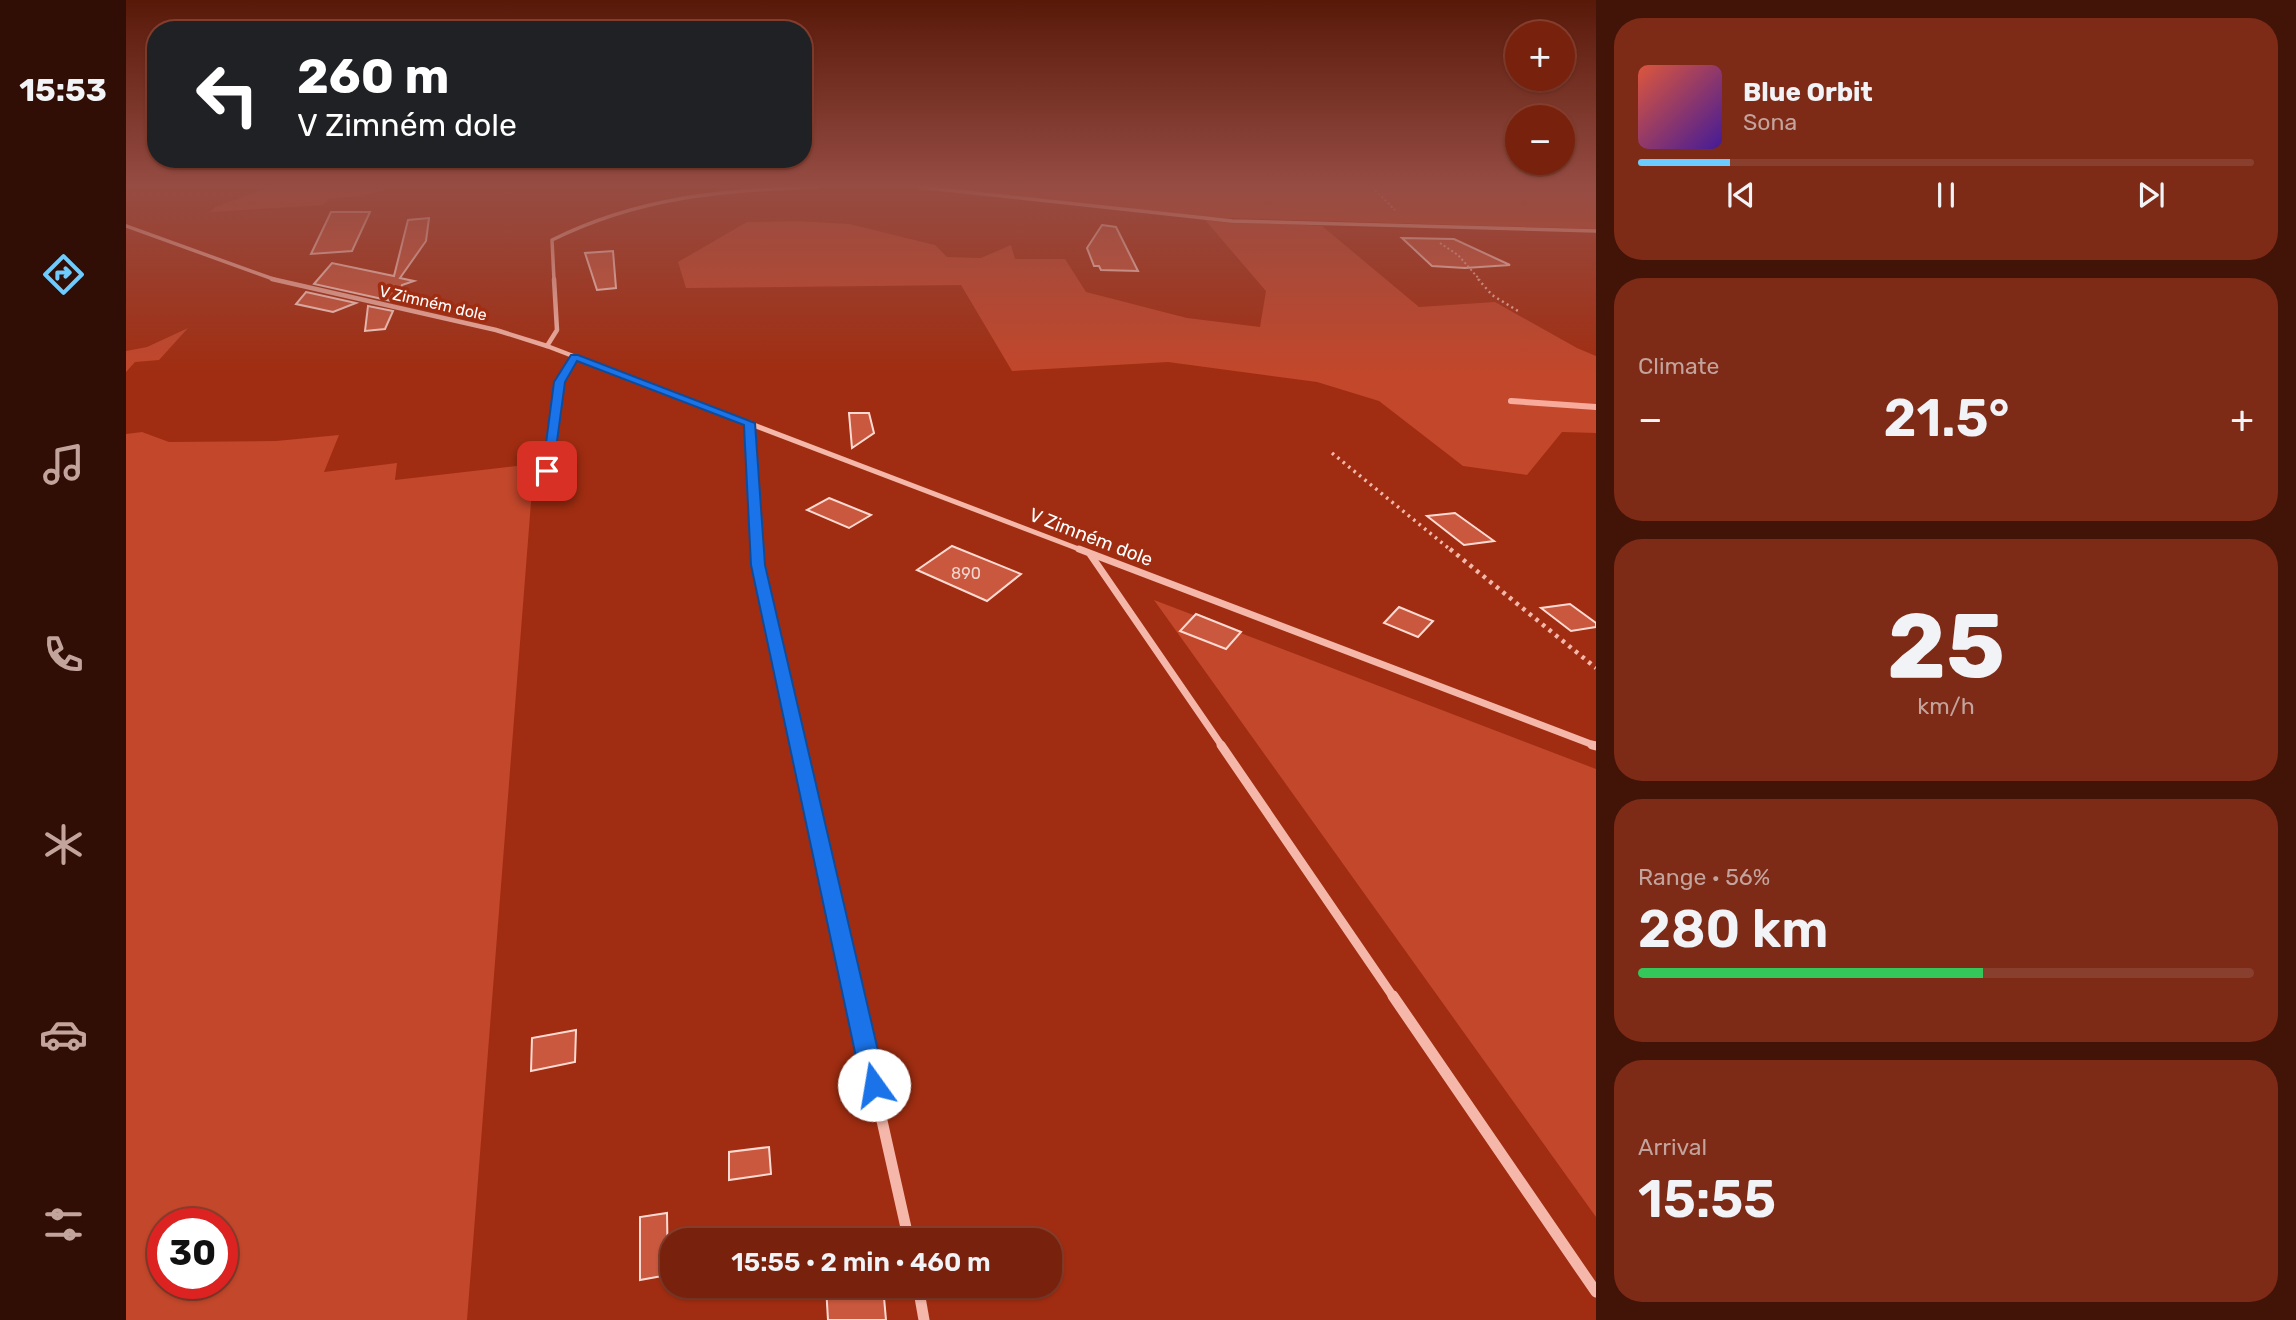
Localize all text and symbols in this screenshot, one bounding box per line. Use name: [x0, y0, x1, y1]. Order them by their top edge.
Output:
map controls: [1505, 21, 1575, 175]
button: +: [1505, 21, 1575, 91]
text: 260 m: [297, 47, 449, 105]
icon: left: [182, 49, 273, 140]
text: 15:53: [19, 71, 107, 109]
text: Blue Orbit: [1743, 77, 1873, 108]
button: −: [1505, 105, 1575, 175]
text: V Zimném dole: [297, 106, 517, 144]
text: Sona: [1743, 108, 1797, 136]
icon: previous: [1722, 176, 1760, 214]
icon: pause: [1927, 176, 1965, 214]
icon: next: [2132, 176, 2170, 214]
icon: directions: [39, 250, 88, 299]
street label: V Zimném dole: [377, 281, 489, 325]
text: Climate: [1638, 352, 1719, 380]
text: 21.5°: [1883, 387, 2010, 449]
text: −: [1638, 396, 1663, 442]
text: +: [2230, 396, 2254, 442]
icon: music: [39, 440, 88, 489]
pin: [517, 441, 577, 501]
icon: arrive: [528, 452, 566, 490]
street label: V Zimném dole: [1026, 503, 1156, 571]
house number: 890: [951, 564, 981, 583]
text: 25: [1887, 592, 2005, 700]
icon: phone: [39, 630, 88, 679]
text: km/h: [1917, 692, 1975, 720]
icon: climate: [39, 820, 88, 869]
text: Range · 56%: [1638, 863, 1770, 891]
text: 280 km: [1638, 898, 1829, 960]
icon: car: [39, 1010, 88, 1059]
position arrow: [837, 1048, 911, 1122]
text: Arrival: [1638, 1133, 1707, 1161]
text: 15:55: [1638, 1168, 1776, 1230]
icon: filters: [39, 1200, 88, 1249]
speed limit sign: 30: [147, 1208, 238, 1299]
text: 15:55 · 2 min · 460 m: [731, 1247, 991, 1278]

